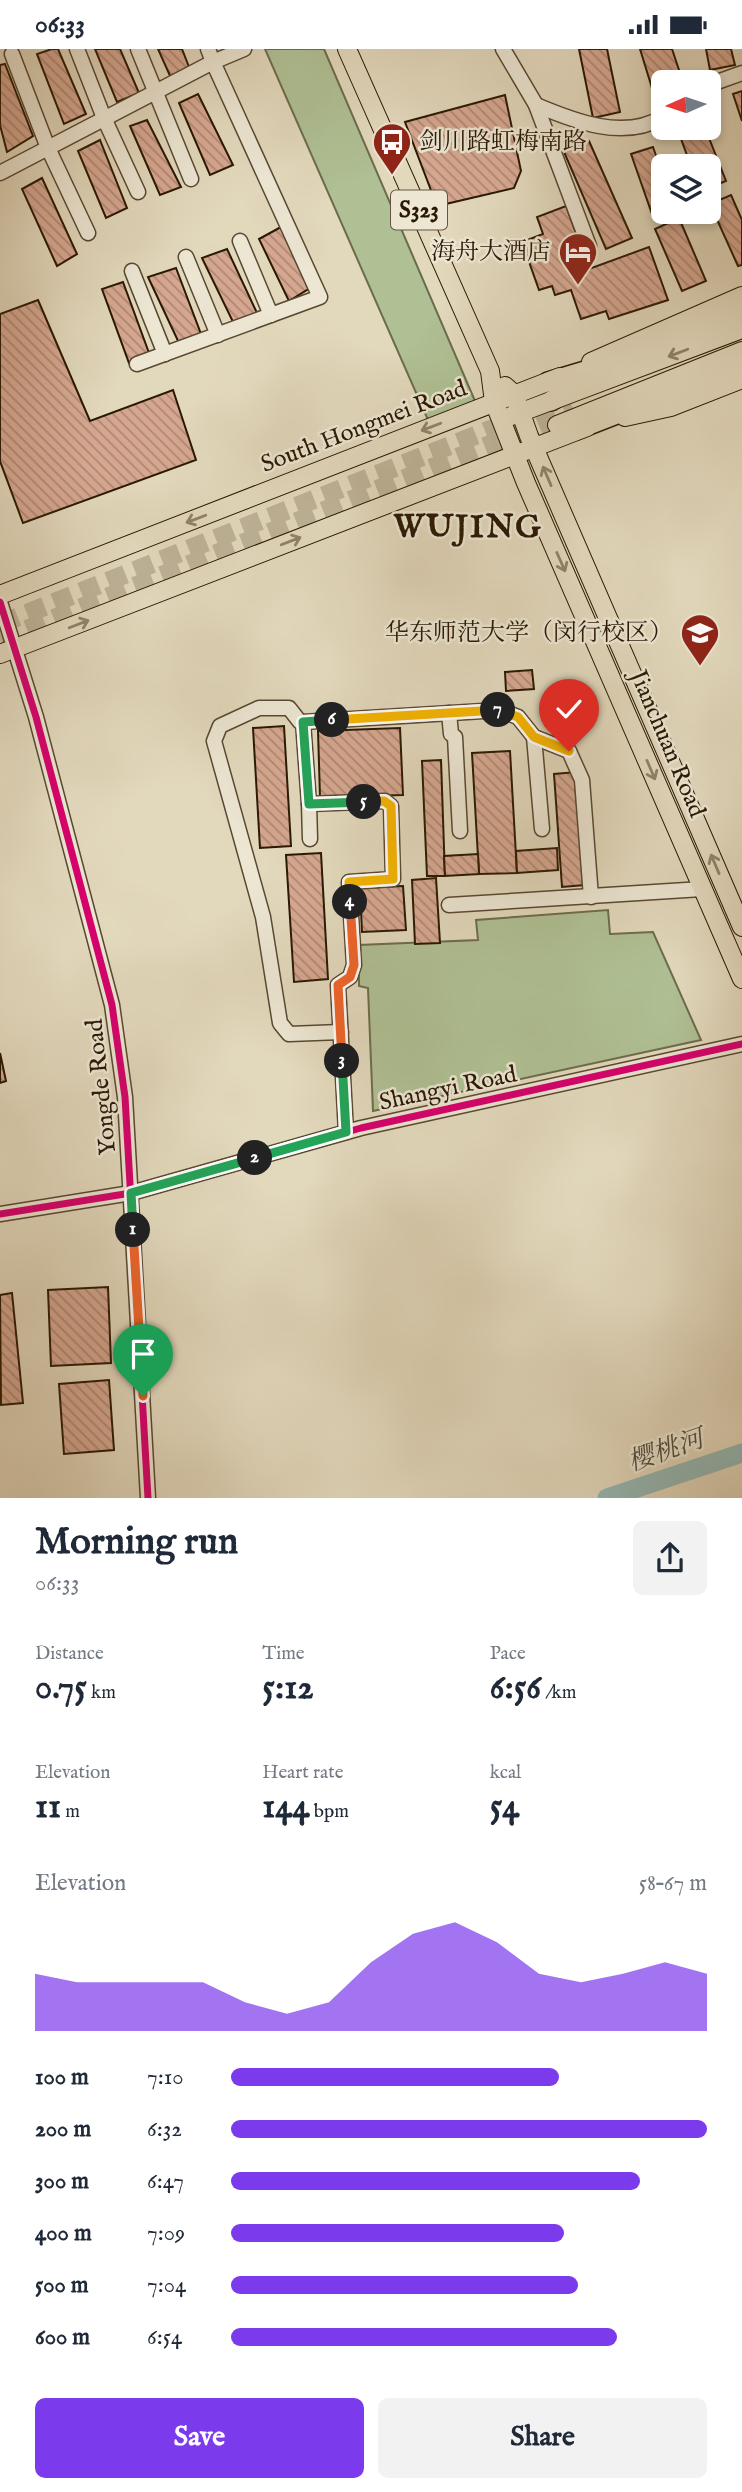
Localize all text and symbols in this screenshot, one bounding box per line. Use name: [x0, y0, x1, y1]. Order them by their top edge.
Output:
text: 06:33: [35, 8, 85, 41]
north arrow: [651, 70, 721, 140]
map controls: [651, 70, 721, 224]
bus stop icon: 剑川路虹梅南路: [371, 121, 413, 176]
place label: 剑川路虹梅南路: [419, 127, 587, 158]
button: layers: [651, 154, 721, 224]
road number: S323: [391, 191, 447, 229]
hotel icon: 海舟大酒店: [557, 231, 599, 286]
place label: 海舟大酒店: [431, 237, 551, 268]
one-way arrow: [668, 348, 690, 361]
street label: South Hongmei Road: [257, 373, 472, 481]
one-way arrow: [420, 422, 442, 435]
one-way arrow: [539, 465, 552, 487]
district label: WUJING: [392, 508, 543, 549]
one-way arrow: [186, 513, 208, 526]
one-way arrow: [280, 534, 302, 546]
one-way arrow: [555, 550, 568, 572]
school or university icon: 华东师范大学（闵行校区）: [679, 612, 721, 667]
one-way arrow: [68, 616, 90, 629]
place label: 华东师范大学（闵行校区）: [385, 618, 673, 649]
street label: Jianchuan Road: [621, 663, 712, 823]
pin: [539, 679, 599, 751]
icon: check: [550, 690, 588, 728]
pin: 7: [480, 693, 516, 727]
text: 7: [493, 697, 502, 721]
pin: 6: [314, 703, 350, 737]
text: 6: [327, 707, 336, 731]
one-way arrow: [645, 759, 658, 781]
pin: 5: [346, 785, 382, 819]
text: 5: [360, 789, 367, 813]
one-way arrow: [708, 854, 721, 875]
pin: 4: [332, 885, 368, 919]
text: 4: [345, 889, 354, 913]
street label: Yongde Road: [79, 1017, 125, 1157]
pin: 3: [324, 1044, 360, 1079]
text: 3: [338, 1048, 345, 1072]
street label: Shangyi Road: [376, 1059, 520, 1119]
pin: 2: [238, 1141, 272, 1175]
text: 2: [250, 1145, 259, 1169]
pin: 1: [116, 1213, 150, 1247]
text: 1: [129, 1217, 136, 1241]
pin: [113, 1324, 173, 1396]
icon: arrive: [124, 1335, 162, 1373]
water label: 樱桃河: [624, 1421, 712, 1479]
text: Morning run: [35, 1519, 238, 1567]
button: share: [633, 1521, 707, 1595]
text: 06:33: [35, 1569, 79, 1598]
text: Distance: [35, 1642, 104, 1666]
text: Time: [262, 1642, 305, 1666]
text: Pace: [490, 1642, 526, 1666]
text: 0.75: [35, 1666, 87, 1711]
text: 5:12: [262, 1666, 314, 1711]
text: 6:56: [490, 1666, 541, 1711]
text: km: [87, 1681, 116, 1705]
text: /km: [541, 1681, 576, 1705]
text: Elevation: [35, 1761, 110, 1785]
text: Heart rate: [262, 1761, 343, 1785]
text: kcal: [490, 1761, 521, 1785]
text: 11: [35, 1785, 61, 1830]
text: 144: [262, 1785, 310, 1830]
text: 54: [490, 1785, 519, 1830]
text: m: [61, 1800, 80, 1824]
text: bpm: [310, 1800, 349, 1824]
text: Elevation: [35, 1869, 126, 1898]
text: 58–67 m: [639, 1869, 707, 1898]
text: 100 m: [35, 2063, 89, 2092]
text: 7:10: [147, 2063, 184, 2092]
text: 200 m: [35, 2115, 91, 2144]
text: 6:32: [147, 2115, 182, 2144]
text: 300 m: [35, 2167, 89, 2196]
text: 6:47: [147, 2167, 184, 2196]
text: 400 m: [35, 2219, 92, 2248]
text: 7:09: [147, 2219, 185, 2248]
text: 500 m: [35, 2271, 89, 2300]
text: 7:04: [147, 2271, 186, 2300]
text: 600 m: [35, 2323, 90, 2352]
text: 6:54: [147, 2323, 182, 2352]
button: Save: [35, 2398, 364, 2478]
button: Share: [378, 2398, 707, 2478]

